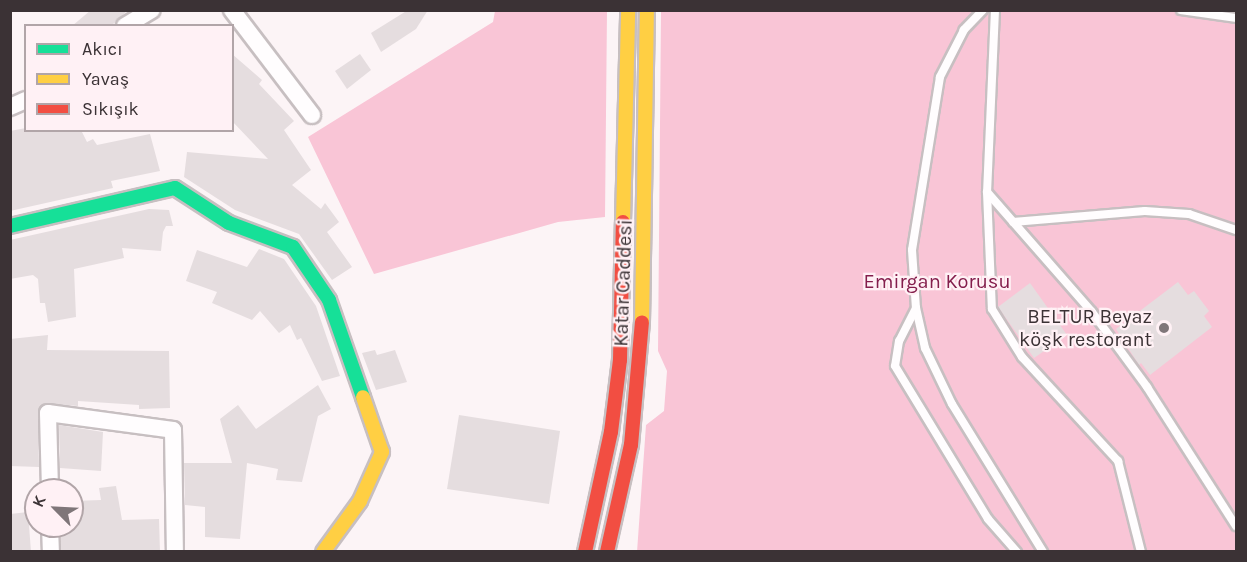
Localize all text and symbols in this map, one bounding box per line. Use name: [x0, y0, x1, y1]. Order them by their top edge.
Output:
legend: [24, 24, 234, 132]
text: Akıcı: [82, 38, 123, 60]
text: Yavaş: [82, 68, 129, 90]
text: Sıkışık: [82, 98, 139, 120]
street label: Katar Caddesi: [609, 219, 637, 347]
park label: Emirgan Korusu: [864, 269, 1010, 293]
place label: BELTUR Beyaz köşk restorant: [1019, 304, 1152, 351]
marker: BELTUR Beyaz köşk restorant: [1157, 321, 1171, 335]
north arrow: [24, 478, 84, 538]
text: K: [28, 493, 50, 510]

